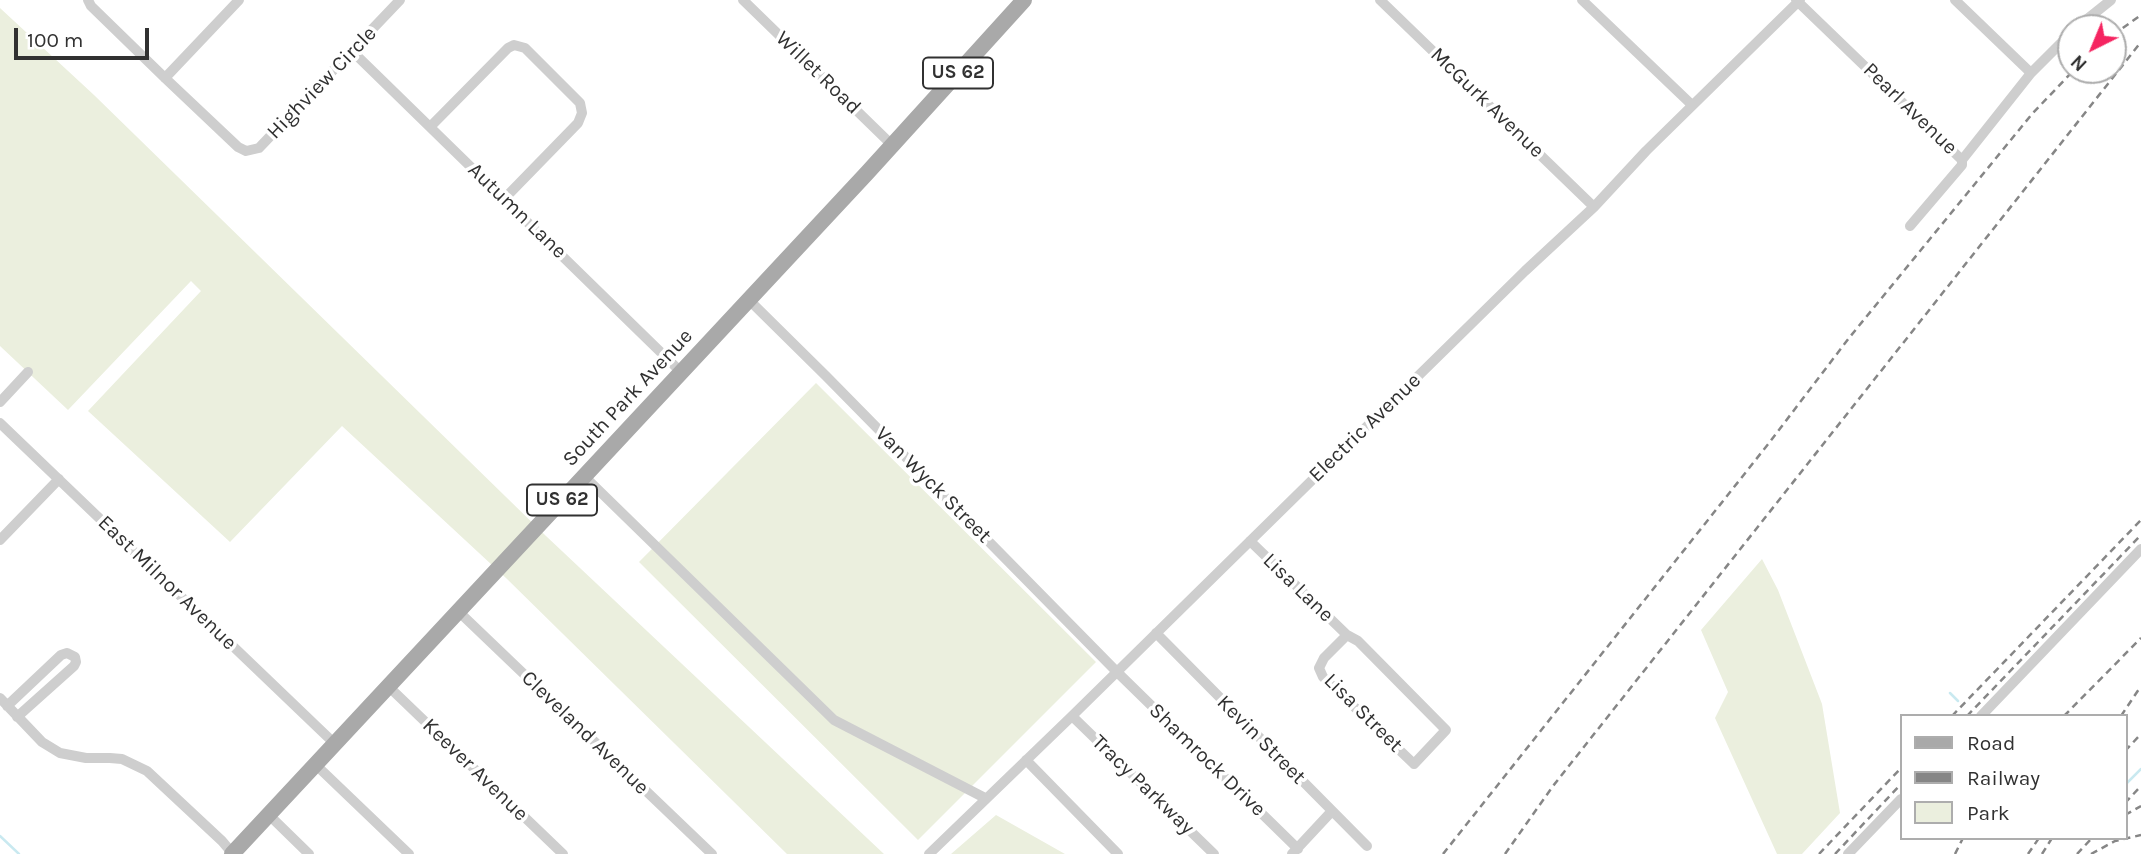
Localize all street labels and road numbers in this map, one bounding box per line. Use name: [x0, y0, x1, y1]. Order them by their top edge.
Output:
street label: Highview Circle: [262, 21, 382, 145]
street label: Willet Road: [770, 26, 866, 120]
street label: McGurk Avenue: [1425, 42, 1549, 164]
road number: US 62: [923, 58, 993, 88]
street label: Pearl Avenue: [1858, 58, 1962, 160]
street label: Autumn Lane: [462, 158, 572, 264]
street label: South Park Avenue: [558, 324, 698, 472]
street label: Electric Avenue: [1304, 368, 1426, 488]
street label: Van Wyck Street: [870, 422, 996, 548]
road number: US 62: [527, 485, 597, 516]
street label: East Milnor Avenue: [92, 510, 242, 656]
street label: Lisa Lane: [1257, 548, 1339, 628]
street label: Cleveland Avenue: [516, 666, 654, 800]
street label: Lisa Street: [1318, 668, 1408, 758]
street label: Kevin Street: [1211, 690, 1311, 790]
street label: Shamrock Drive: [1143, 698, 1271, 822]
street label: Keever Avenue: [417, 713, 533, 827]
street label: Tracy Parkway: [1086, 730, 1200, 840]

